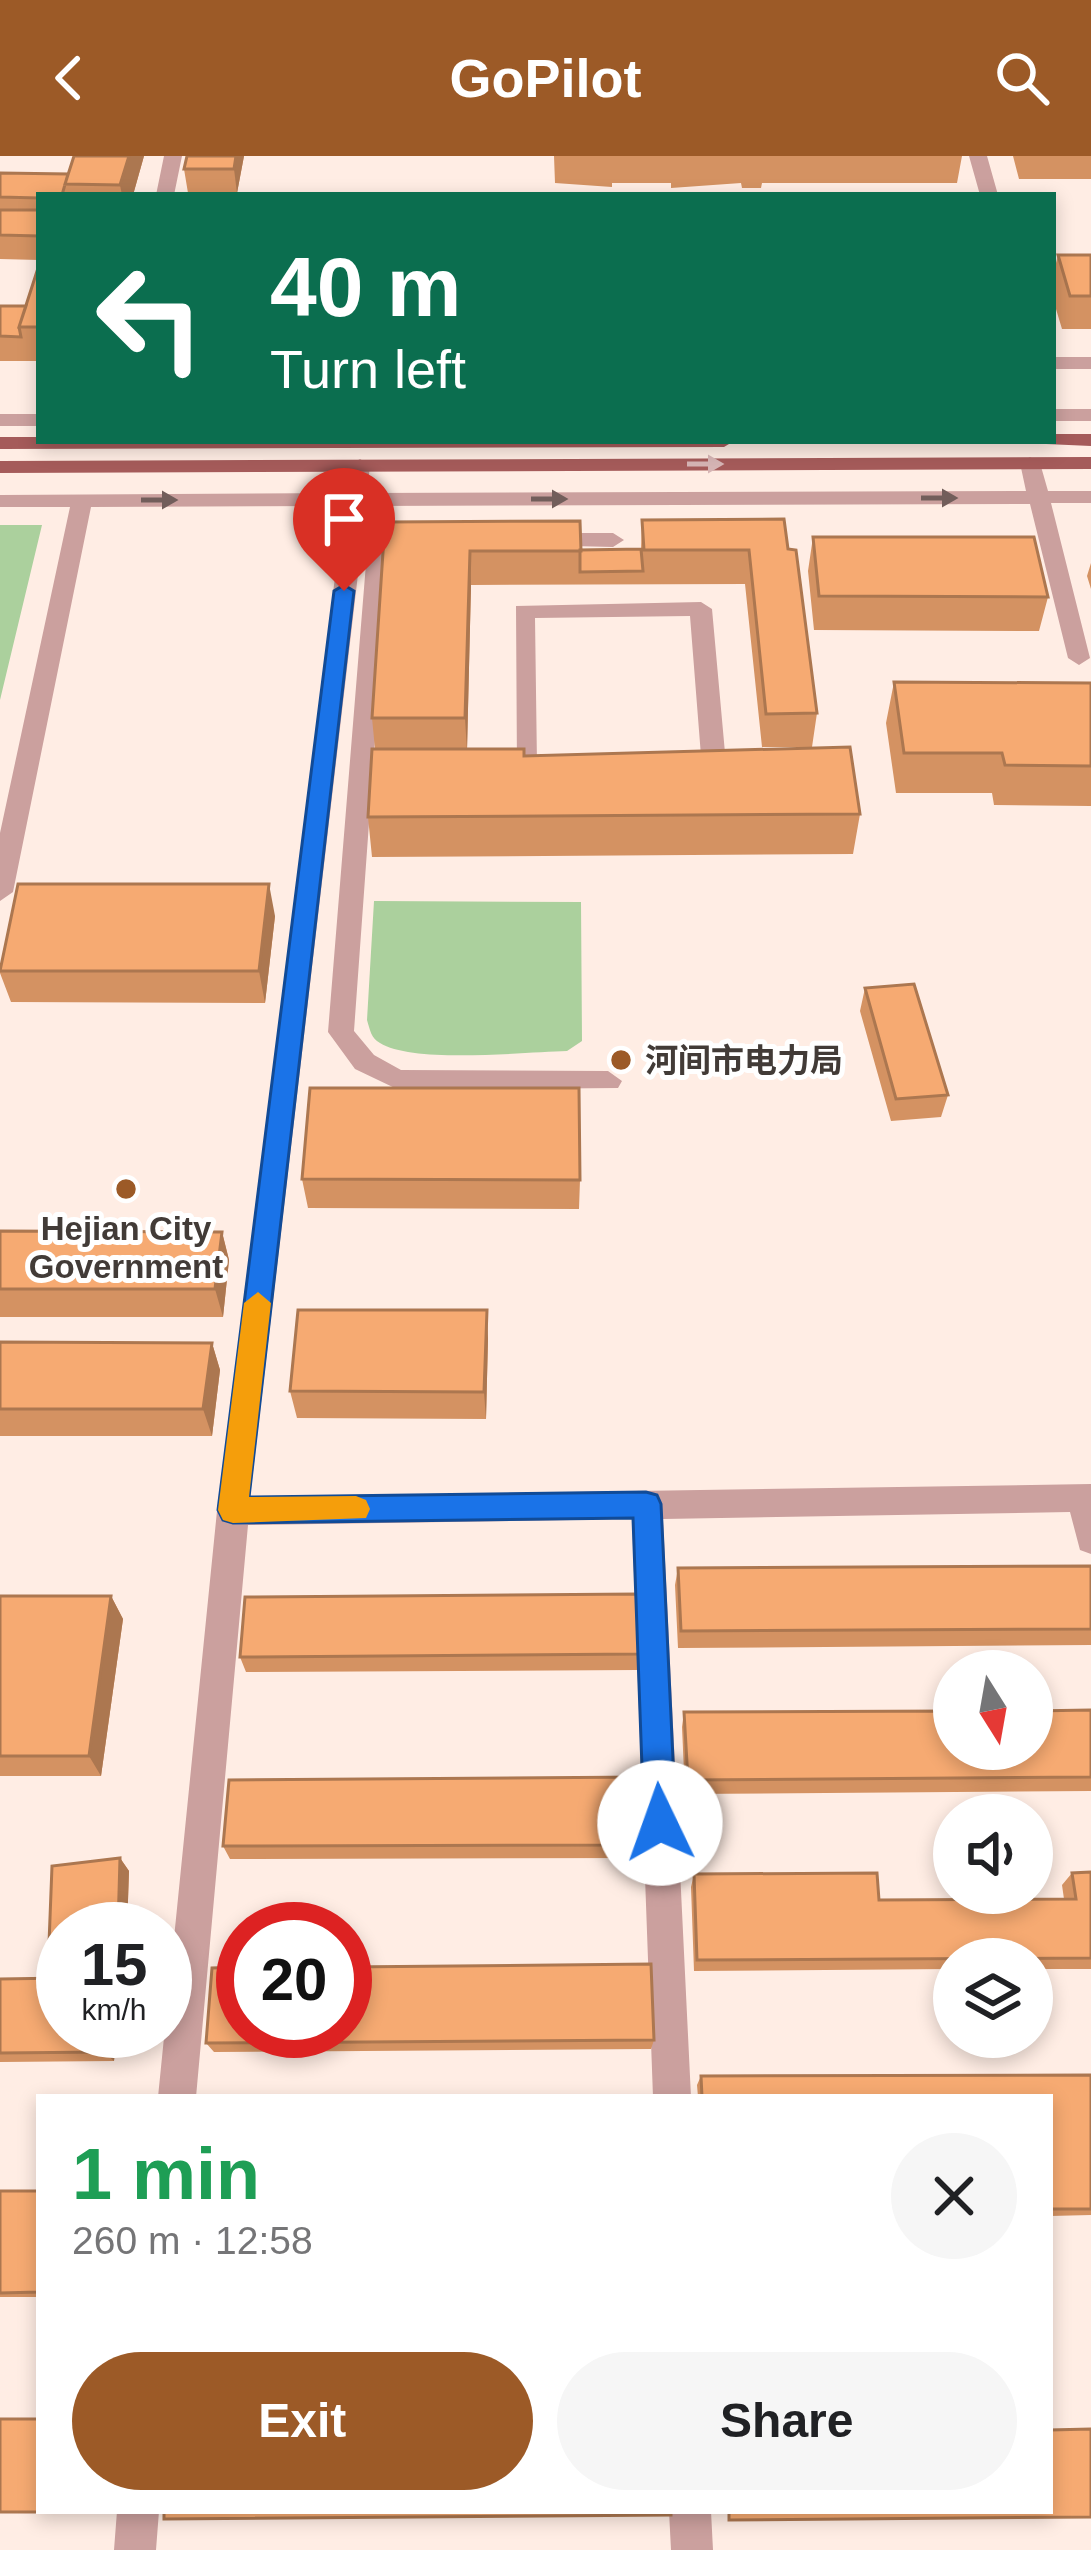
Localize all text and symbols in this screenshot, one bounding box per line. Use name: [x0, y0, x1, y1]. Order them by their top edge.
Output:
icon: back: [36, 45, 102, 111]
icon: search: [989, 45, 1055, 111]
text: GoPilot: [450, 48, 641, 108]
icon: left: [72, 240, 228, 396]
text: 40 m: [270, 240, 461, 334]
text: Turn left: [270, 339, 466, 399]
one-way arrow: [687, 455, 725, 474]
pin: [293, 468, 395, 591]
icon: arrive: [311, 486, 377, 552]
one-way arrow: [921, 488, 959, 507]
one-way arrow: [531, 489, 569, 509]
one-way arrow: [141, 490, 179, 510]
place label: 河间市电力局: [645, 1042, 843, 1079]
marker: 河间市电力局: [608, 1047, 634, 1073]
marker: Hejian City Government: [113, 1176, 139, 1202]
place label: Hejian City Government: [29, 1210, 223, 1285]
north arrow: [933, 1650, 1053, 1770]
map controls: [933, 1650, 1053, 2058]
position arrow: [597, 1760, 723, 1886]
button: sound: [933, 1794, 1053, 1914]
speed limit sign: 20: [216, 1902, 372, 2058]
text: 15: [81, 1931, 147, 1998]
button: layers: [933, 1938, 1053, 2058]
text: km/h: [81, 1993, 147, 2026]
button: close: [891, 2133, 1017, 2259]
text: 1 min: [72, 2134, 260, 2214]
text: 260 m · 12:58: [72, 2219, 313, 2262]
button: Exit: [72, 2352, 533, 2490]
button: Share: [557, 2352, 1017, 2490]

